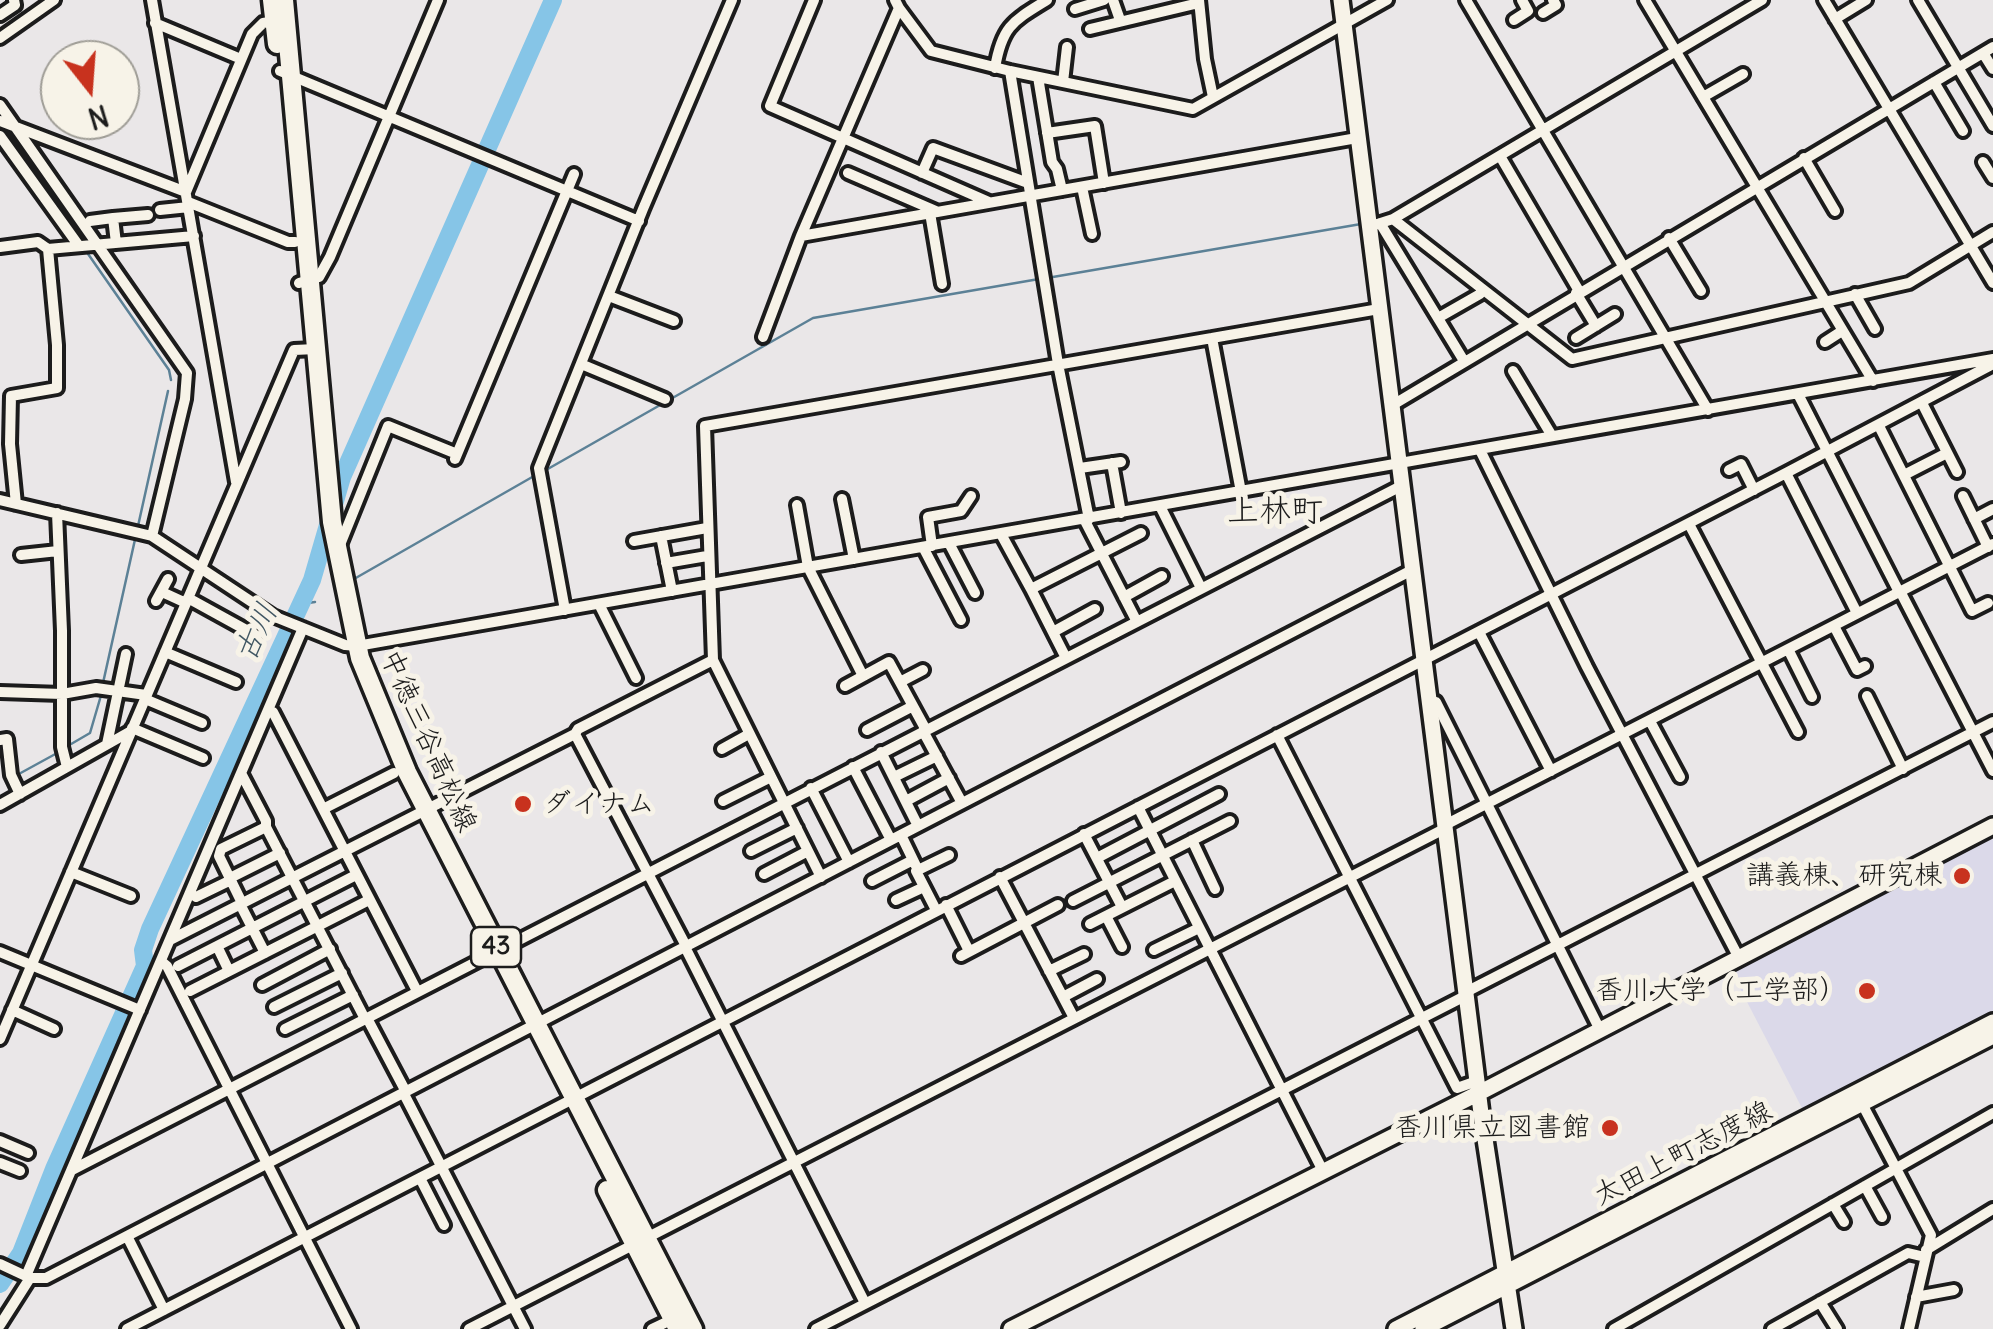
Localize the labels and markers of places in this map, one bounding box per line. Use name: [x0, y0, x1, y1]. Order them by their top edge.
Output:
place label: ダイナム: [543, 787, 655, 821]
marker: ダイナム: [512, 793, 534, 815]
place label: 講義棟、研究棟: [1746, 859, 1942, 893]
marker: 講義棟、研究棟: [1951, 865, 1973, 887]
place label: 香川大学（工学部）: [1595, 974, 1847, 1008]
marker: 香川大学（工学部）: [1856, 980, 1878, 1002]
place label: 香川県立図書館: [1394, 1111, 1590, 1145]
marker: 香川県立図書館: [1599, 1117, 1621, 1139]

